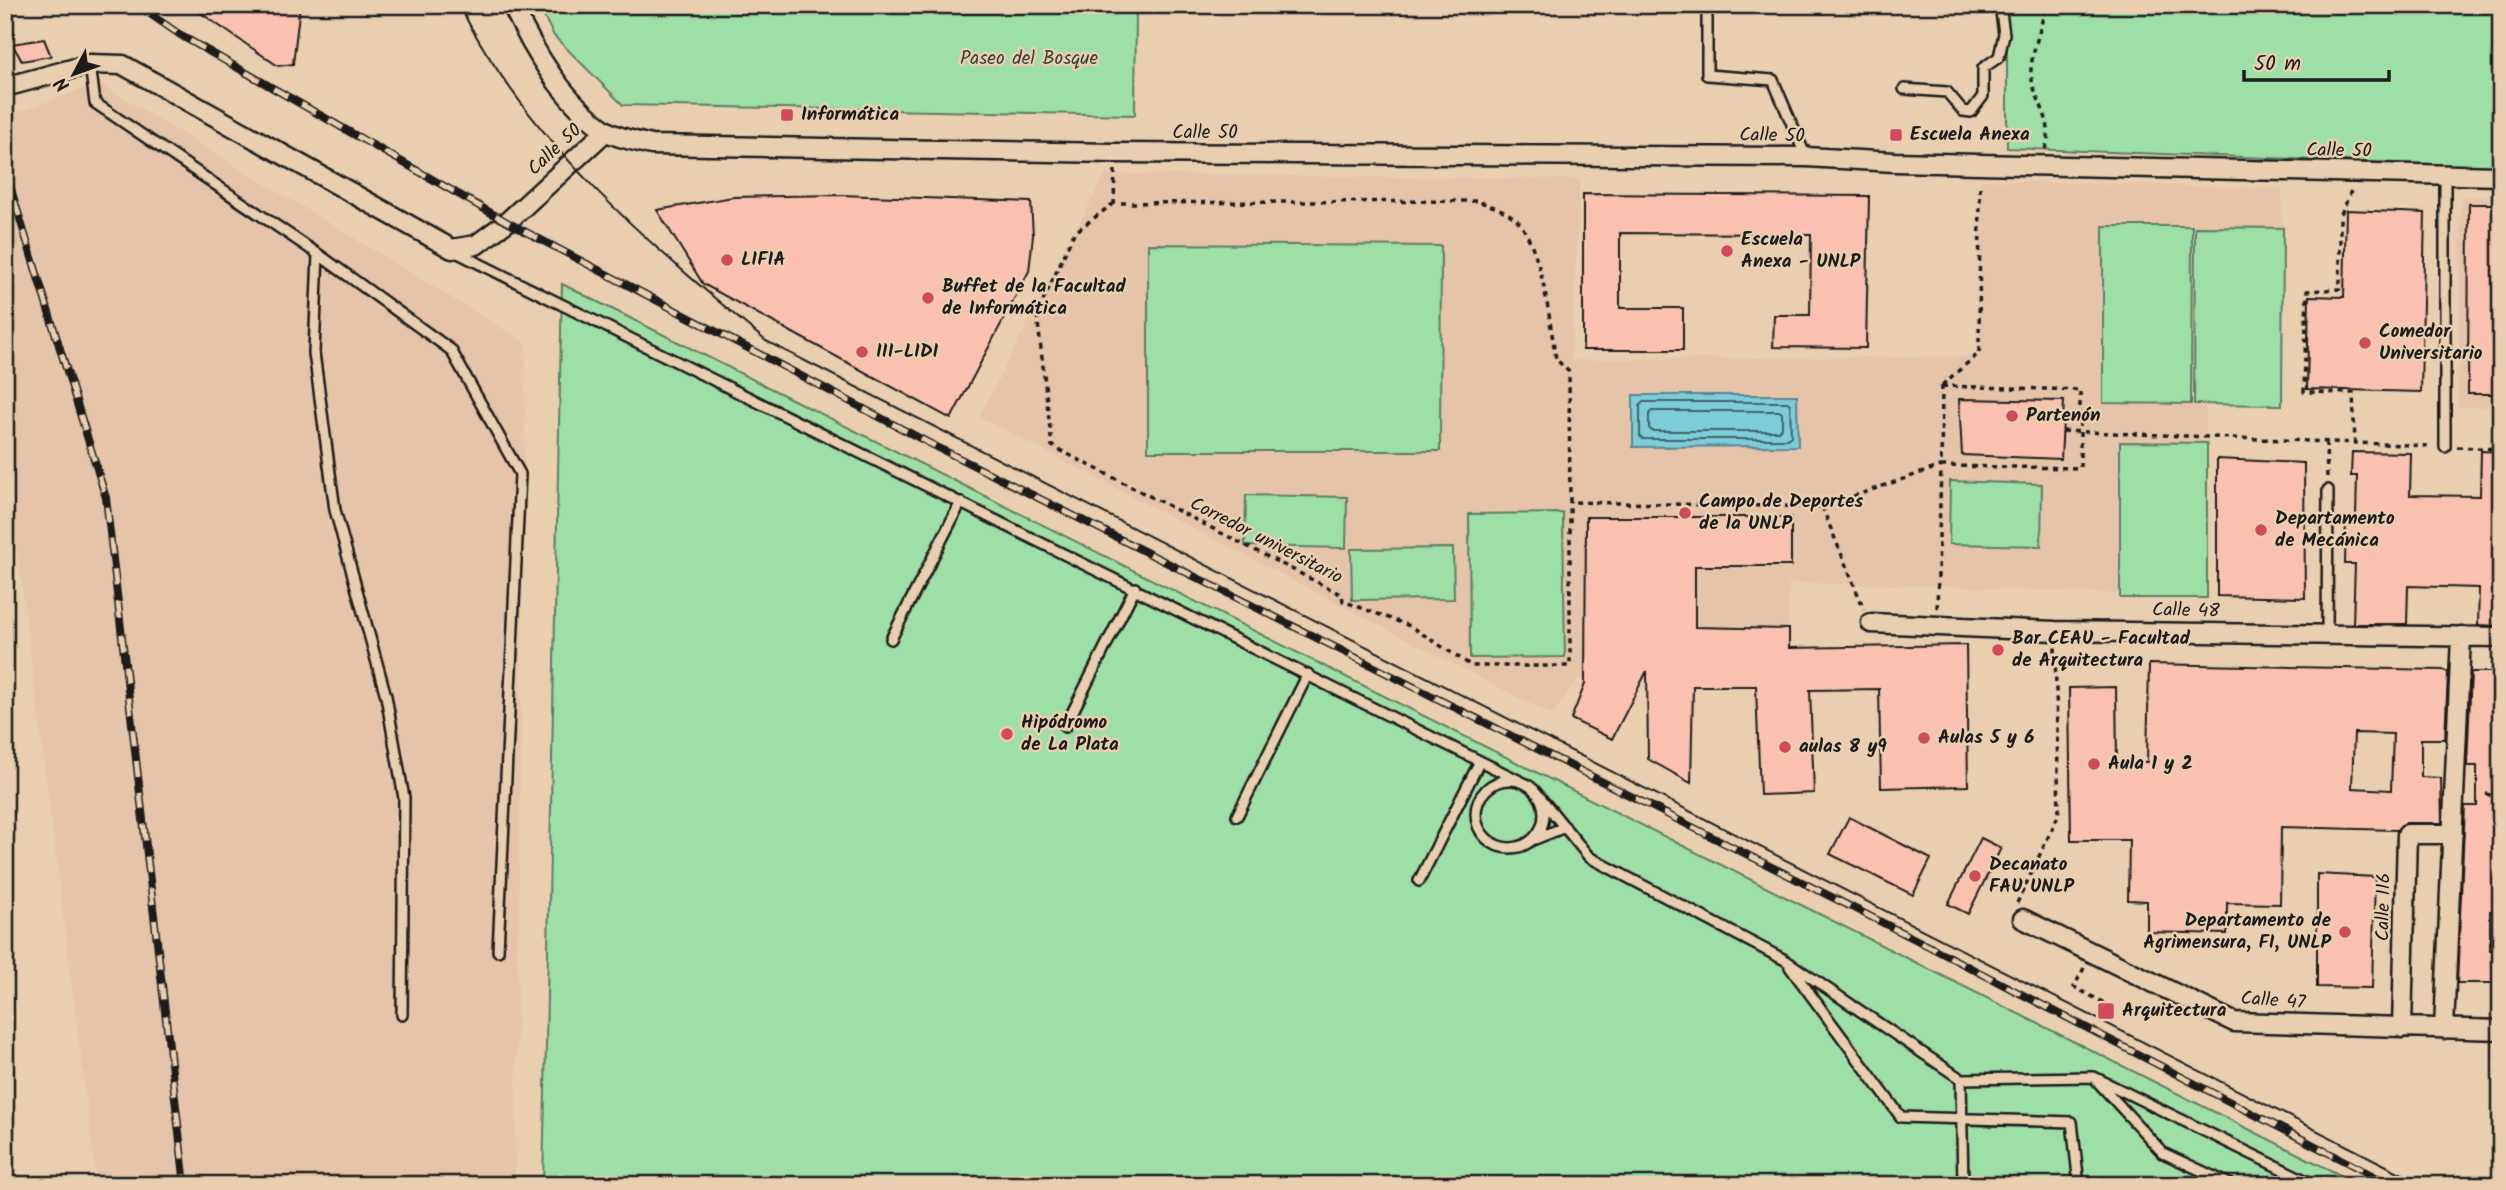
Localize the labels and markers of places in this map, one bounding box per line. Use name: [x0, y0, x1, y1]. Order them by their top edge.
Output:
place label: Informática: [801, 100, 899, 130]
marker: Informática: [779, 107, 795, 123]
place label: Escuela Anexa: [1910, 120, 2030, 150]
marker: Escuela Anexa: [1888, 127, 1904, 143]
place label: Escuela Anexa - UNLP: [1741, 225, 1861, 277]
marker: Escuela Anexa - UNLP: [1719, 243, 1735, 259]
place label: LIFIA: [741, 245, 785, 275]
marker: LIFIA: [719, 252, 735, 268]
place label: Buffet de la Facultad de Informática: [942, 272, 1126, 324]
marker: Buffet de la Facultad de Informática: [920, 290, 936, 306]
place label: Comedor Universitario: [2379, 317, 2483, 369]
marker: Comedor Universitario: [2357, 335, 2373, 351]
place label: III-LIDI: [876, 337, 939, 367]
marker: III-LIDI: [854, 344, 870, 360]
place label: Partenón: [2026, 401, 2100, 431]
marker: Partenón: [2004, 408, 2020, 424]
place label: Campo de Deportes de la UNLP: [1699, 487, 1864, 539]
place label: Departamento de Mecánica: [2275, 504, 2395, 556]
marker: Campo de Deportes de la UNLP: [1677, 505, 1693, 521]
marker: Departamento de Mecánica: [2253, 522, 2269, 538]
place label: Bar CEAU - Facultad de Arquitectura: [2012, 624, 2191, 676]
marker: Bar CEAU - Facultad de Arquitectura: [1990, 642, 2006, 658]
place label: Hipódromo de La Plata: [1021, 708, 1119, 760]
place label: Aulas 5 y 6: [1938, 723, 2035, 753]
marker: Hipódromo de La Plata: [999, 726, 1015, 742]
marker: Aulas 5 y 6: [1916, 730, 1932, 746]
place label: aulas 8 y9: [1799, 732, 1887, 762]
marker: aulas 8 y9: [1777, 739, 1793, 755]
place label: Aula 1 y 2: [2108, 749, 2193, 779]
marker: Aula 1 y 2: [2086, 756, 2102, 772]
place label: Decanato FAU UNLP: [1989, 850, 2075, 902]
marker: Decanato FAU UNLP: [1967, 868, 1983, 884]
place label: Departamento de Agrimensura, FI, UNLP: [2143, 906, 2332, 958]
marker: Departamento de Agrimensura, FI, UNLP: [2337, 924, 2353, 940]
place label: Arquitectura: [2122, 996, 2227, 1026]
marker: Arquitectura: [2096, 1001, 2116, 1021]

